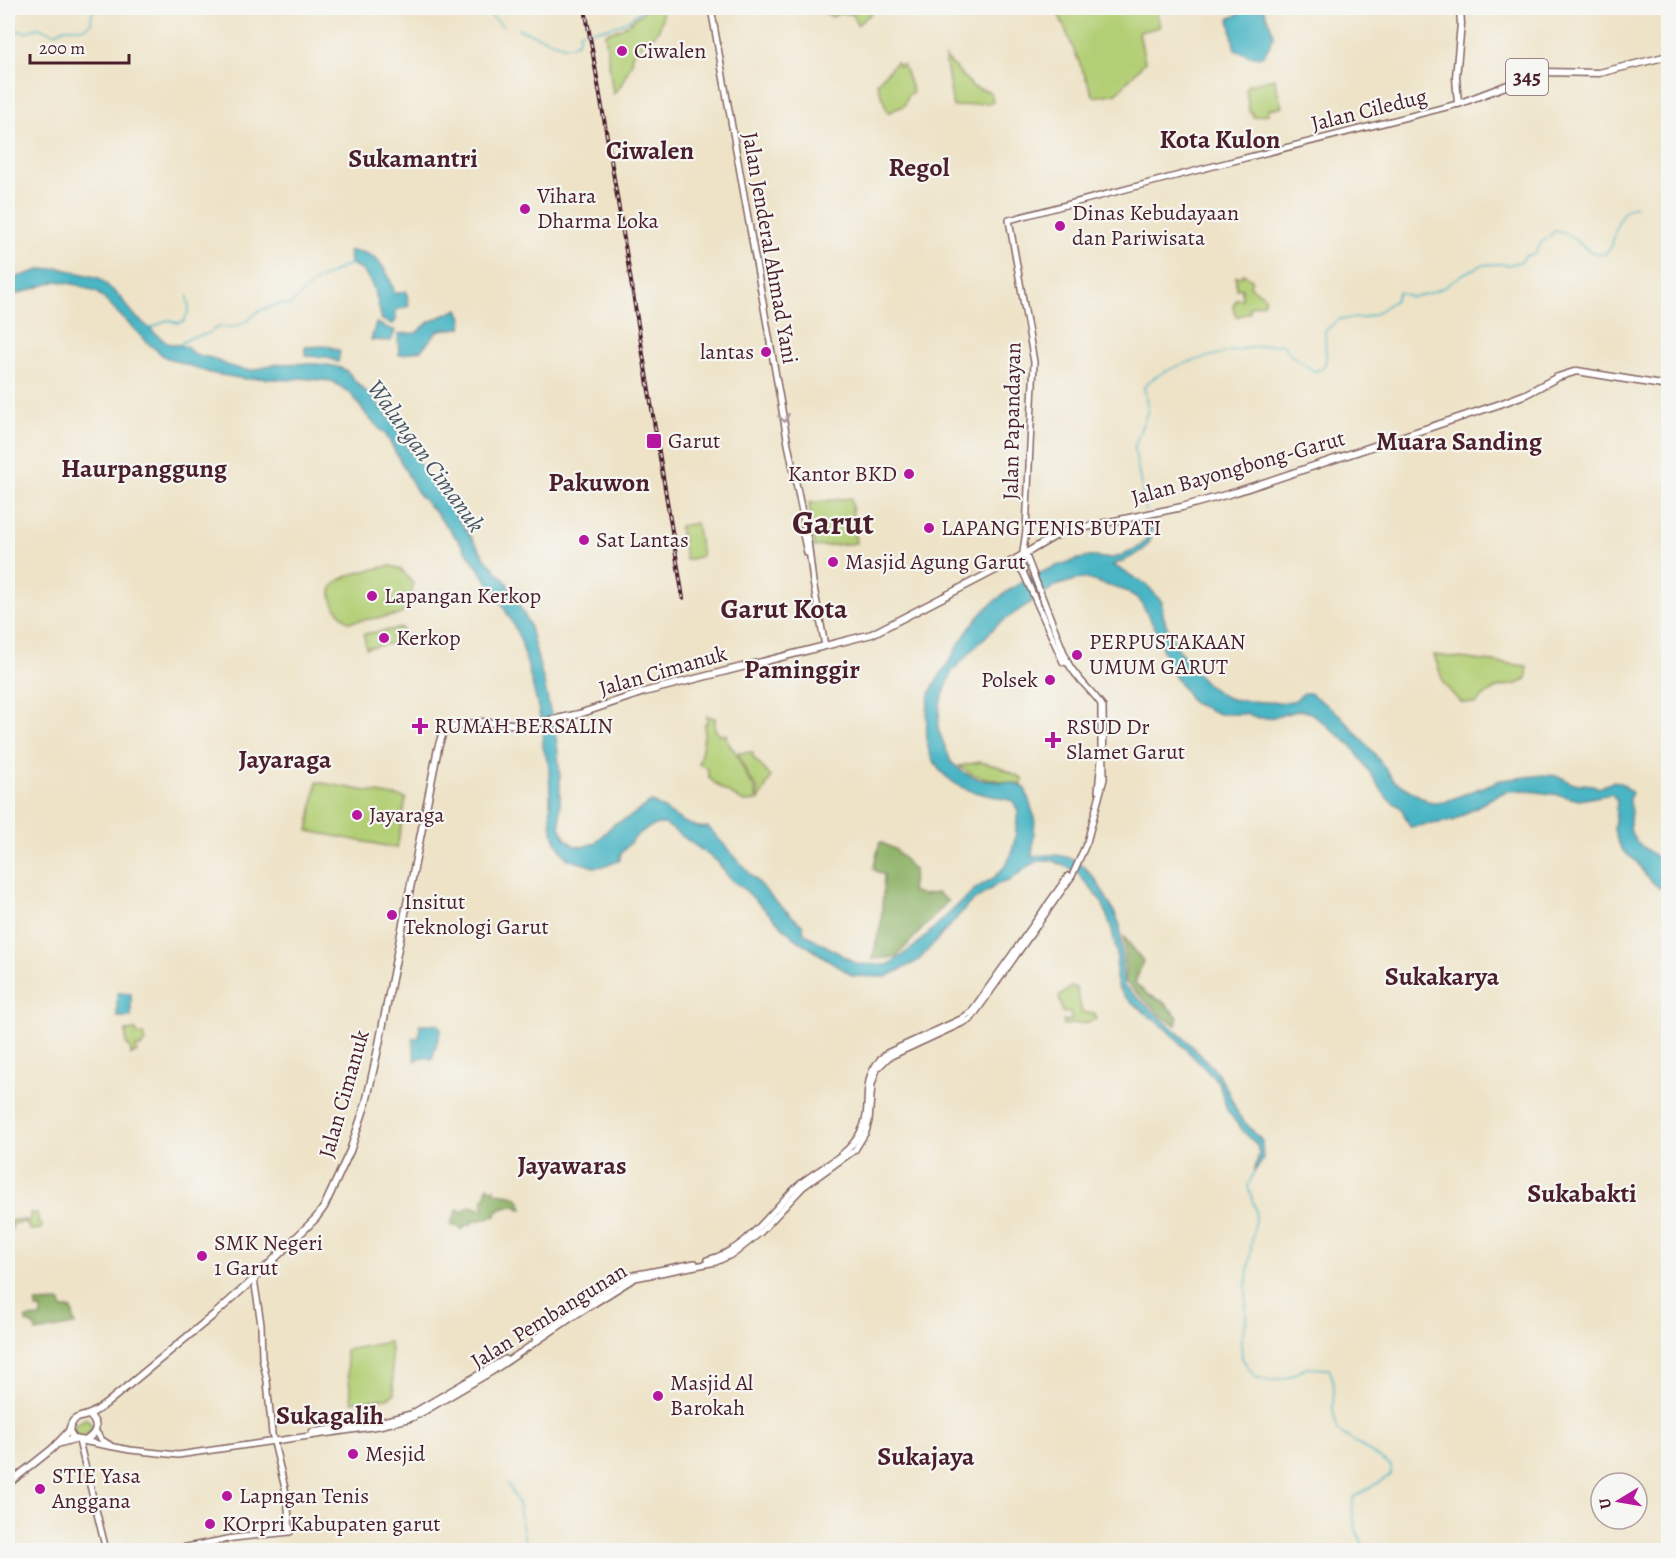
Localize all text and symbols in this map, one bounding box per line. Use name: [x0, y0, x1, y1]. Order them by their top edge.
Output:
scale bar: [30, 27, 129, 65]
text: 200 m: [39, 36, 85, 60]
place label: Ciwalen: [634, 36, 706, 66]
marker: Ciwalen: [615, 44, 629, 58]
road number: 345: [1506, 59, 1548, 95]
street label: Jalan Ciledug: [1308, 81, 1430, 139]
district label: Kota Kulon: [1160, 122, 1281, 157]
street label: Jalan Jenderal Ahmad Yani: [735, 130, 805, 366]
district label: Ciwalen: [606, 133, 694, 168]
district label: Sukamantri: [348, 141, 478, 176]
district label: Regol: [888, 150, 950, 185]
place label: Vihara Dharma Loka: [536, 181, 659, 236]
place label: Dinas Kebudayaan dan Pariwisata: [1072, 198, 1239, 253]
marker: Vihara Dharma Loka: [518, 202, 532, 216]
marker: Dinas Kebudayaan dan Pariwisata: [1053, 219, 1067, 233]
place label: lantas: [700, 337, 754, 367]
street label: Jalan Papandayan: [996, 342, 1028, 500]
marker: lantas: [759, 345, 773, 359]
water label: Walungan Cimanuk: [360, 373, 492, 539]
one-way arrow: [777, 413, 790, 423]
street label: Jalan Bayongbong-Garut: [1128, 423, 1348, 513]
district label: Muara Sanding: [1376, 424, 1543, 459]
place label: Garut: [668, 426, 720, 456]
marker: Garut: [645, 432, 663, 450]
district label: Haurpanggung: [61, 451, 228, 486]
place label: Kantor BKD: [788, 459, 897, 489]
district label: Pakuwon: [548, 465, 650, 500]
marker: Kantor BKD: [902, 467, 916, 481]
district label: Garut: [792, 499, 874, 546]
place label: LAPANG TENIS BUPATI: [941, 513, 1162, 543]
marker: LAPANG TENIS BUPATI: [922, 521, 936, 535]
place label: Sat Lantas: [596, 525, 689, 555]
marker: Sat Lantas: [577, 533, 591, 547]
place label: Masjid Agung Garut: [845, 547, 1026, 577]
marker: Masjid Agung Garut: [826, 555, 840, 569]
place label: Lapangan Kerkop: [384, 581, 541, 611]
marker: Lapangan Kerkop: [365, 589, 379, 603]
district label: Garut Kota: [720, 590, 848, 628]
place label: Kerkop: [396, 623, 461, 653]
place label: PERPUSTAKAAN UMUM GARUT: [1089, 627, 1246, 682]
marker: Kerkop: [377, 631, 391, 645]
street label: Jalan Cimanuk: [596, 638, 731, 704]
marker: PERPUSTAKAAN UMUM GARUT: [1070, 648, 1084, 662]
district label: Paminggir: [744, 652, 860, 687]
place label: Polsek: [981, 665, 1038, 695]
marker: Polsek: [1043, 673, 1057, 687]
place label: RUMAH BERSALIN: [434, 711, 613, 741]
place label: RSUD Dr Slamet Garut: [1066, 712, 1185, 767]
marker: RUMAH BERSALIN: [411, 717, 429, 735]
marker: RSUD Dr Slamet Garut: [1044, 731, 1062, 749]
district label: Jayaraga: [238, 742, 332, 777]
place label: Jayaraga: [369, 800, 445, 830]
marker: Jayaraga: [350, 808, 364, 822]
place label: Insitut Teknologi Garut: [404, 887, 549, 942]
marker: Insitut Teknologi Garut: [385, 908, 399, 922]
district label: Sukakarya: [1385, 959, 1500, 994]
street label: Jalan Cimanuk: [311, 1026, 377, 1161]
district label: Jayawaras: [517, 1148, 627, 1183]
district label: Sukabakti: [1527, 1176, 1637, 1211]
place label: SMK Negeri 1 Garut: [214, 1228, 323, 1283]
marker: SMK Negeri 1 Garut: [195, 1249, 209, 1263]
street label: Jalan Pembangunan: [465, 1256, 633, 1376]
place label: Masjid Al Barokah: [670, 1368, 753, 1423]
marker: Masjid Al Barokah: [651, 1389, 665, 1403]
district label: Sukagalih: [276, 1398, 384, 1433]
place label: Mesjid: [365, 1439, 426, 1469]
district label: Sukajaya: [877, 1439, 975, 1474]
marker: Mesjid: [346, 1447, 360, 1461]
place label: STIE Yasa Anggana: [51, 1461, 142, 1516]
north arrow: [1589, 1471, 1649, 1531]
place label: Lapngan Tenis: [239, 1481, 369, 1511]
marker: STIE Yasa Anggana: [33, 1482, 47, 1496]
marker: Lapngan Tenis: [220, 1489, 234, 1503]
text: U: [1593, 1496, 1617, 1511]
place label: KOrpri Kabupaten garut: [222, 1509, 441, 1539]
marker: KOrpri Kabupaten garut: [203, 1517, 217, 1531]

